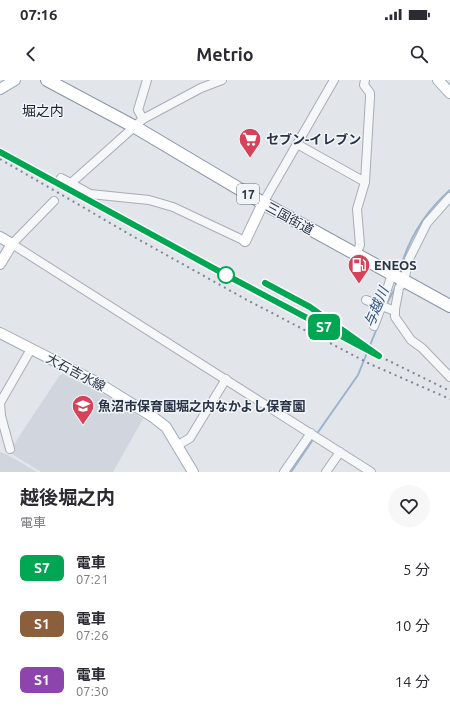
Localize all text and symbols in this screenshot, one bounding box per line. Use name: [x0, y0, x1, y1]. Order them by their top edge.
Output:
text: 07:16: [20, 6, 58, 23]
icon: back: [20, 43, 42, 65]
icon: search: [408, 43, 430, 65]
text: Metrio: [196, 44, 254, 64]
district label: 堀之内: [22, 103, 64, 119]
supermarket icon: セブン-イレブン: [237, 126, 263, 159]
place label: セブン-イレブン: [266, 132, 361, 146]
road number: 17: [237, 184, 259, 204]
street label: 三国街道: [264, 199, 316, 237]
fuel station icon: ENEOS: [346, 252, 372, 285]
place label: ENEOS: [374, 258, 417, 272]
unlabelled marker: [217, 266, 235, 284]
water label: 与越川: [360, 283, 392, 329]
line badge: S7: [306, 314, 342, 340]
text: S7: [316, 319, 332, 335]
street label: 大石吉水線: [44, 351, 108, 393]
school or university icon: 魚沼市保育園堀之内なかよし保育園: [70, 393, 96, 426]
place label: 魚沼市保育園堀之内なかよし保育園: [98, 399, 305, 413]
button: heart: [388, 485, 430, 527]
text: 越後堀之内: [20, 486, 115, 508]
text: 電車: [20, 515, 46, 529]
text: 電車: [76, 554, 106, 571]
text: S7: [34, 560, 50, 576]
text: 5 分: [403, 561, 430, 578]
text: 07:21: [76, 572, 109, 586]
text: 電車: [76, 610, 106, 627]
text: S1: [34, 616, 50, 632]
text: 10 分: [395, 617, 430, 634]
text: 07:26: [76, 628, 109, 642]
text: 電車: [76, 666, 106, 683]
text: S1: [34, 672, 50, 688]
text: 14 分: [395, 673, 430, 690]
text: 07:30: [76, 684, 109, 698]

